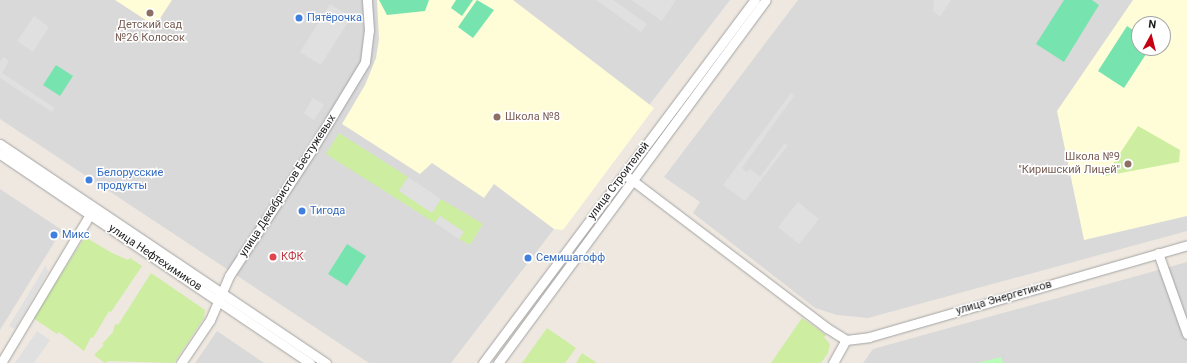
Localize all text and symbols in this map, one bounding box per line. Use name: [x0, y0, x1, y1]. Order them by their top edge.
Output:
marker: Детский сад №26 Колосок: [145, 8, 155, 18]
place label: Пятёрочка: [307, 11, 362, 25]
marker: Пятёрочка: [294, 13, 304, 23]
north arrow: [1131, 16, 1171, 56]
text: N: [1148, 18, 1157, 32]
place label: Детский сад №26 Колосок: [115, 19, 185, 45]
place label: Школа №8: [505, 110, 560, 124]
street label: улица Декабристов Бестужевых: [237, 112, 339, 260]
marker: Школа №8: [492, 112, 502, 122]
street label: улица Строителей: [586, 140, 652, 222]
place label: Школа №9 "Киришский Лицей": [1018, 151, 1120, 177]
marker: Школа №9 "Киришский Лицей": [1123, 159, 1133, 169]
place label: Белорусские продукты: [97, 167, 163, 193]
marker: Белорусские продукты: [84, 175, 94, 185]
place label: Тигода: [310, 204, 345, 218]
marker: Тигода: [297, 206, 307, 216]
street label: улица Нефтехимиков: [106, 222, 204, 294]
place label: Микс: [62, 228, 90, 242]
marker: Микс: [49, 230, 59, 240]
place label: КФК: [281, 250, 304, 264]
place label: Семишагофф: [536, 251, 605, 265]
marker: КФК: [268, 252, 278, 262]
marker: Семишагофф: [523, 253, 533, 263]
street label: улица Энергетиков: [955, 278, 1053, 318]

